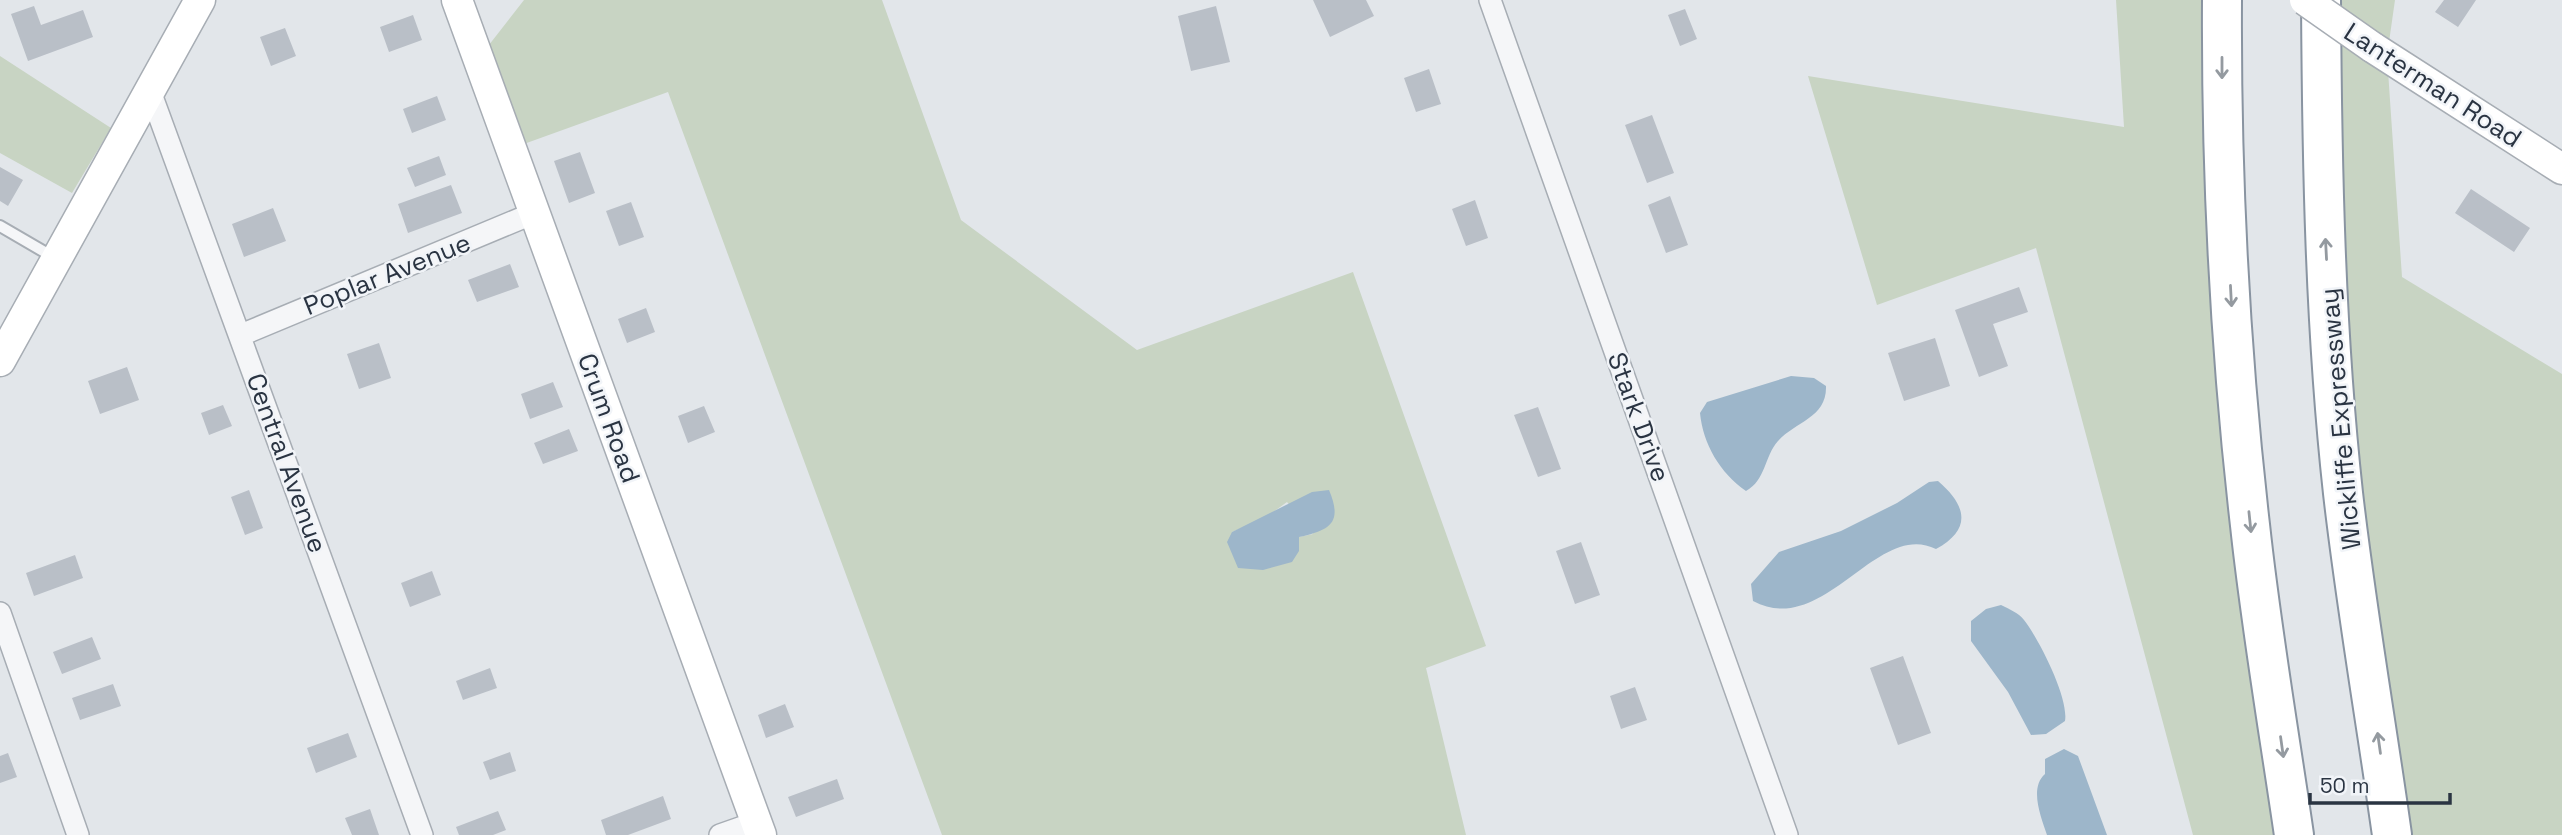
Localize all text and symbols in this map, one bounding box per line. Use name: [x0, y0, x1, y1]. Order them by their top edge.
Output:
street label: Lanterman Road: [2338, 15, 2528, 155]
one-way arrow: [2215, 56, 2229, 79]
street label: Poplar Avenue: [298, 225, 476, 323]
one-way arrow: [2319, 238, 2332, 261]
one-way arrow: [2225, 284, 2238, 306]
street label: Wickliffe Expressway: [2312, 287, 2368, 551]
street label: Stark Drive: [1600, 347, 1678, 487]
street label: Crum Road: [570, 349, 648, 487]
street label: Central Avenue: [239, 369, 335, 557]
one-way arrow: [2243, 510, 2256, 533]
one-way arrow: [2372, 732, 2385, 755]
one-way arrow: [2275, 736, 2288, 758]
scale bar: [2310, 762, 2450, 806]
text: 50 m: [2320, 772, 2370, 799]

